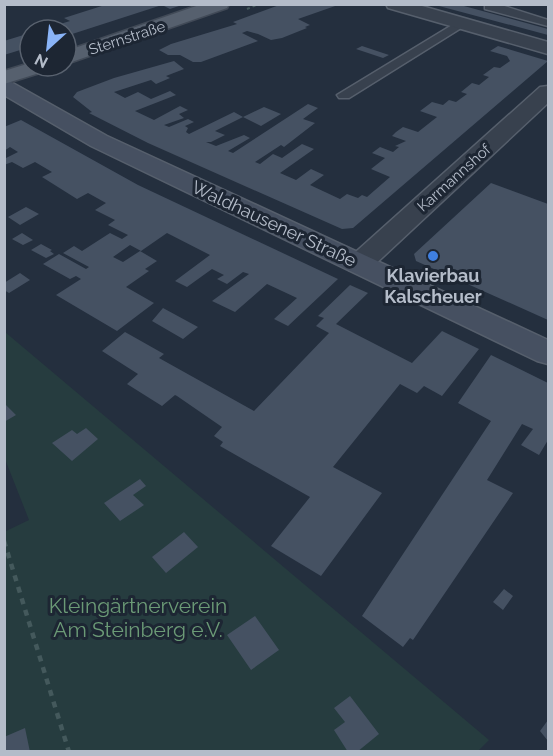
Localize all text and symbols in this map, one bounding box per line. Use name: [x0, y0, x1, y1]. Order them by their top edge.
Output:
street label: Sternstraße: [86, 17, 168, 59]
north arrow: [18, 18, 78, 78]
text: N: [32, 50, 51, 72]
street label: Karmannshof: [414, 140, 495, 216]
street label: Waldhausener Straße: [189, 176, 360, 271]
marker: Klavierbau Kalscheuer: [426, 249, 440, 263]
place label: Klavierbau Kalscheuer: [384, 265, 482, 307]
park label: Kleingärtnerverein Am Steinberg e.V.: [49, 593, 227, 642]

